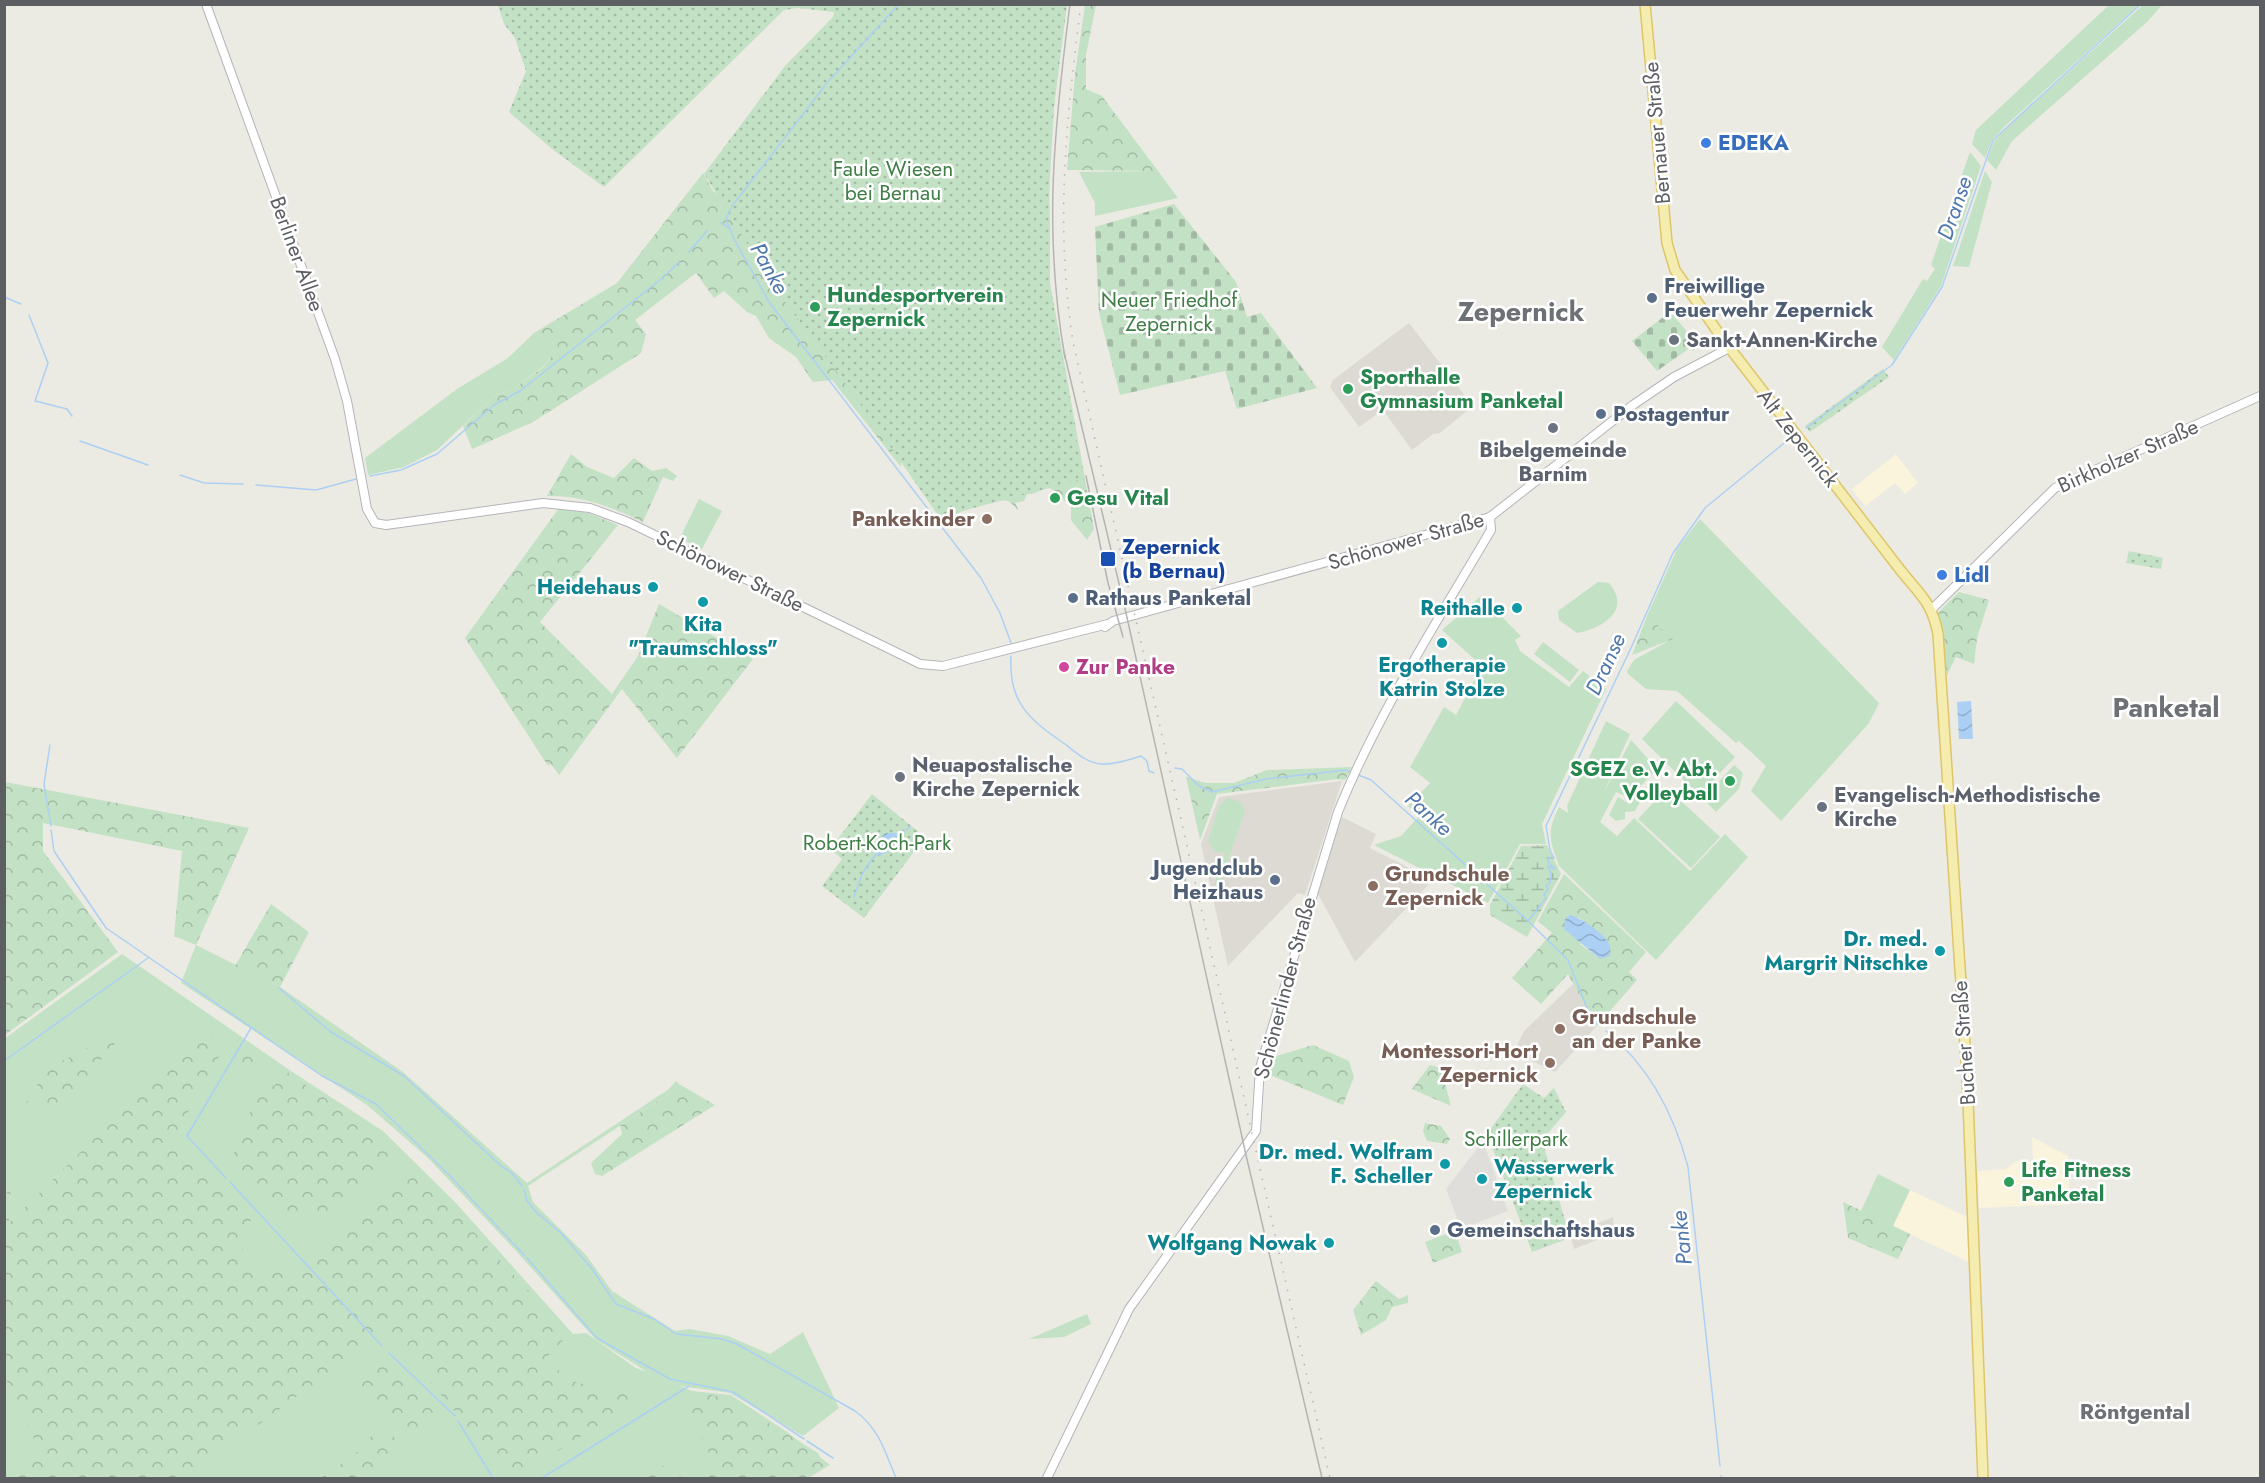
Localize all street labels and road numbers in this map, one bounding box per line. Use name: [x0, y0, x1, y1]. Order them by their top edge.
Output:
street label: Bernauer Straße: [1636, 60, 1678, 205]
street label: Berliner Allee: [262, 192, 332, 316]
street label: Alt Zepernick: [1750, 383, 1846, 494]
street label: Birkholzer Straße: [2053, 411, 2203, 500]
street label: Schönower Straße: [1324, 504, 1488, 578]
street label: Schönower Straße: [651, 522, 809, 620]
street label: Schönerlinder Straße: [1246, 894, 1324, 1082]
street label: Bucher Straße: [1945, 980, 1983, 1106]

